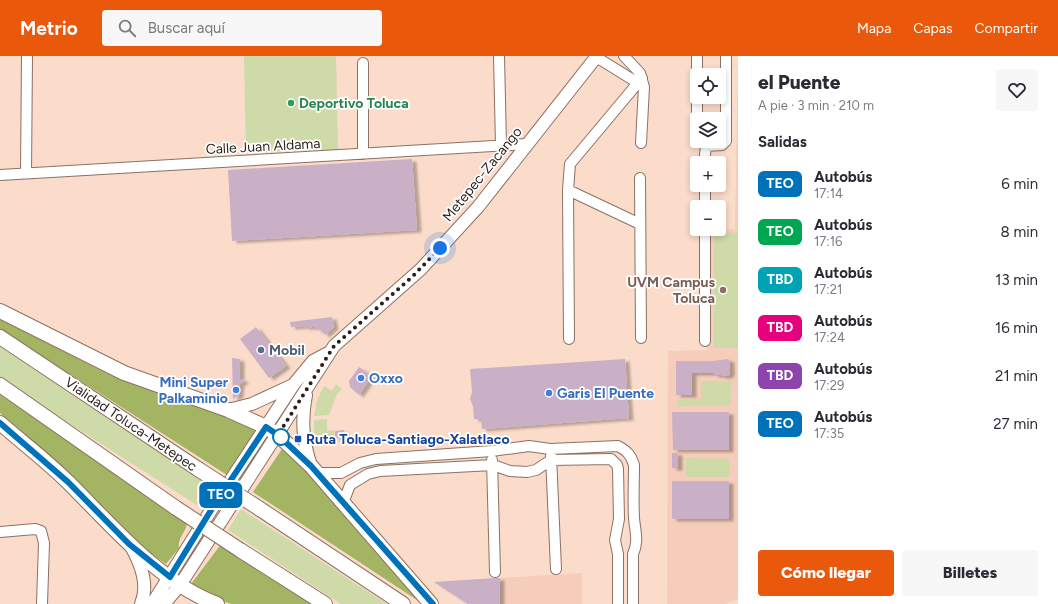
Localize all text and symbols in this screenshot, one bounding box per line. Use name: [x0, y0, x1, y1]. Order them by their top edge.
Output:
search box: [102, 10, 382, 46]
text: Metrio: [20, 17, 78, 40]
icon: search: [116, 17, 138, 39]
text: Buscar aquí: [148, 19, 225, 37]
text: Mapa: [857, 20, 891, 37]
text: Capas: [913, 20, 952, 37]
text: Compartir: [974, 20, 1038, 37]
map controls: [690, 68, 726, 236]
button: locate: [690, 68, 726, 104]
button: heart: [996, 69, 1038, 111]
text: el Puente: [758, 71, 840, 94]
place label: Deportivo Toluca: [299, 95, 409, 112]
marker: Deportivo Toluca: [286, 98, 296, 108]
text: A pie · 3 min · 210 m: [758, 98, 874, 113]
button: layers: [690, 112, 726, 148]
street label: Metepec-Zacango: [439, 124, 526, 225]
text: Salidas: [758, 133, 807, 151]
street label: Calle Juan Aldama: [205, 135, 321, 158]
button: +: [690, 156, 726, 192]
text: Autobús: [814, 168, 872, 186]
text: TEO: [766, 175, 794, 192]
text: 6 min: [1001, 175, 1038, 193]
text: 17:14: [814, 186, 843, 201]
button: −: [690, 200, 726, 236]
text: Autobús: [814, 216, 872, 234]
text: TEO: [766, 223, 794, 240]
text: 8 min: [1000, 223, 1038, 241]
text: 17:16: [814, 234, 842, 249]
your location: [430, 238, 450, 258]
text: Autobús: [814, 264, 872, 282]
text: TBD: [767, 271, 793, 288]
text: 13 min: [995, 271, 1038, 289]
place label: UVM Campus Toluca: [627, 274, 715, 307]
text: 17:21: [814, 282, 842, 297]
marker: UVM Campus Toluca: [718, 285, 728, 295]
text: Autobús: [814, 312, 872, 330]
text: TBD: [767, 319, 793, 336]
text: 16 min: [995, 319, 1038, 337]
text: 17:24: [814, 330, 845, 345]
place label: Mobil: [269, 342, 305, 359]
marker: Mobil: [256, 345, 266, 355]
text: Autobús: [814, 360, 872, 378]
text: TBD: [767, 367, 793, 384]
text: 21 min: [995, 367, 1038, 385]
place label: Oxxo: [369, 370, 403, 387]
marker: Oxxo: [356, 373, 366, 383]
street label: Vialidad Toluca-Metepec: [61, 374, 200, 475]
place label: Mini Super Palkaminio: [159, 374, 229, 407]
text: 17:29: [814, 378, 844, 393]
marker: Mini Super Palkaminio: [231, 385, 241, 395]
place label: Garis El Puente: [557, 385, 654, 402]
marker: Garis El Puente: [544, 388, 554, 398]
text: Autobús: [814, 408, 872, 426]
text: TEO: [766, 415, 794, 432]
text: 27 min: [993, 415, 1038, 433]
text: 17:35: [814, 426, 844, 441]
unlabelled marker: [272, 428, 290, 446]
place label: Ruta Toluca-Santiago-Xalatlaco: [306, 431, 510, 448]
marker: Ruta Toluca-Santiago-Xalatlaco: [293, 434, 303, 444]
line badge: TEO: [198, 482, 244, 508]
text: TEO: [207, 486, 235, 503]
button: Cómo llegar: [758, 550, 894, 596]
button: Billetes: [902, 550, 1038, 596]

